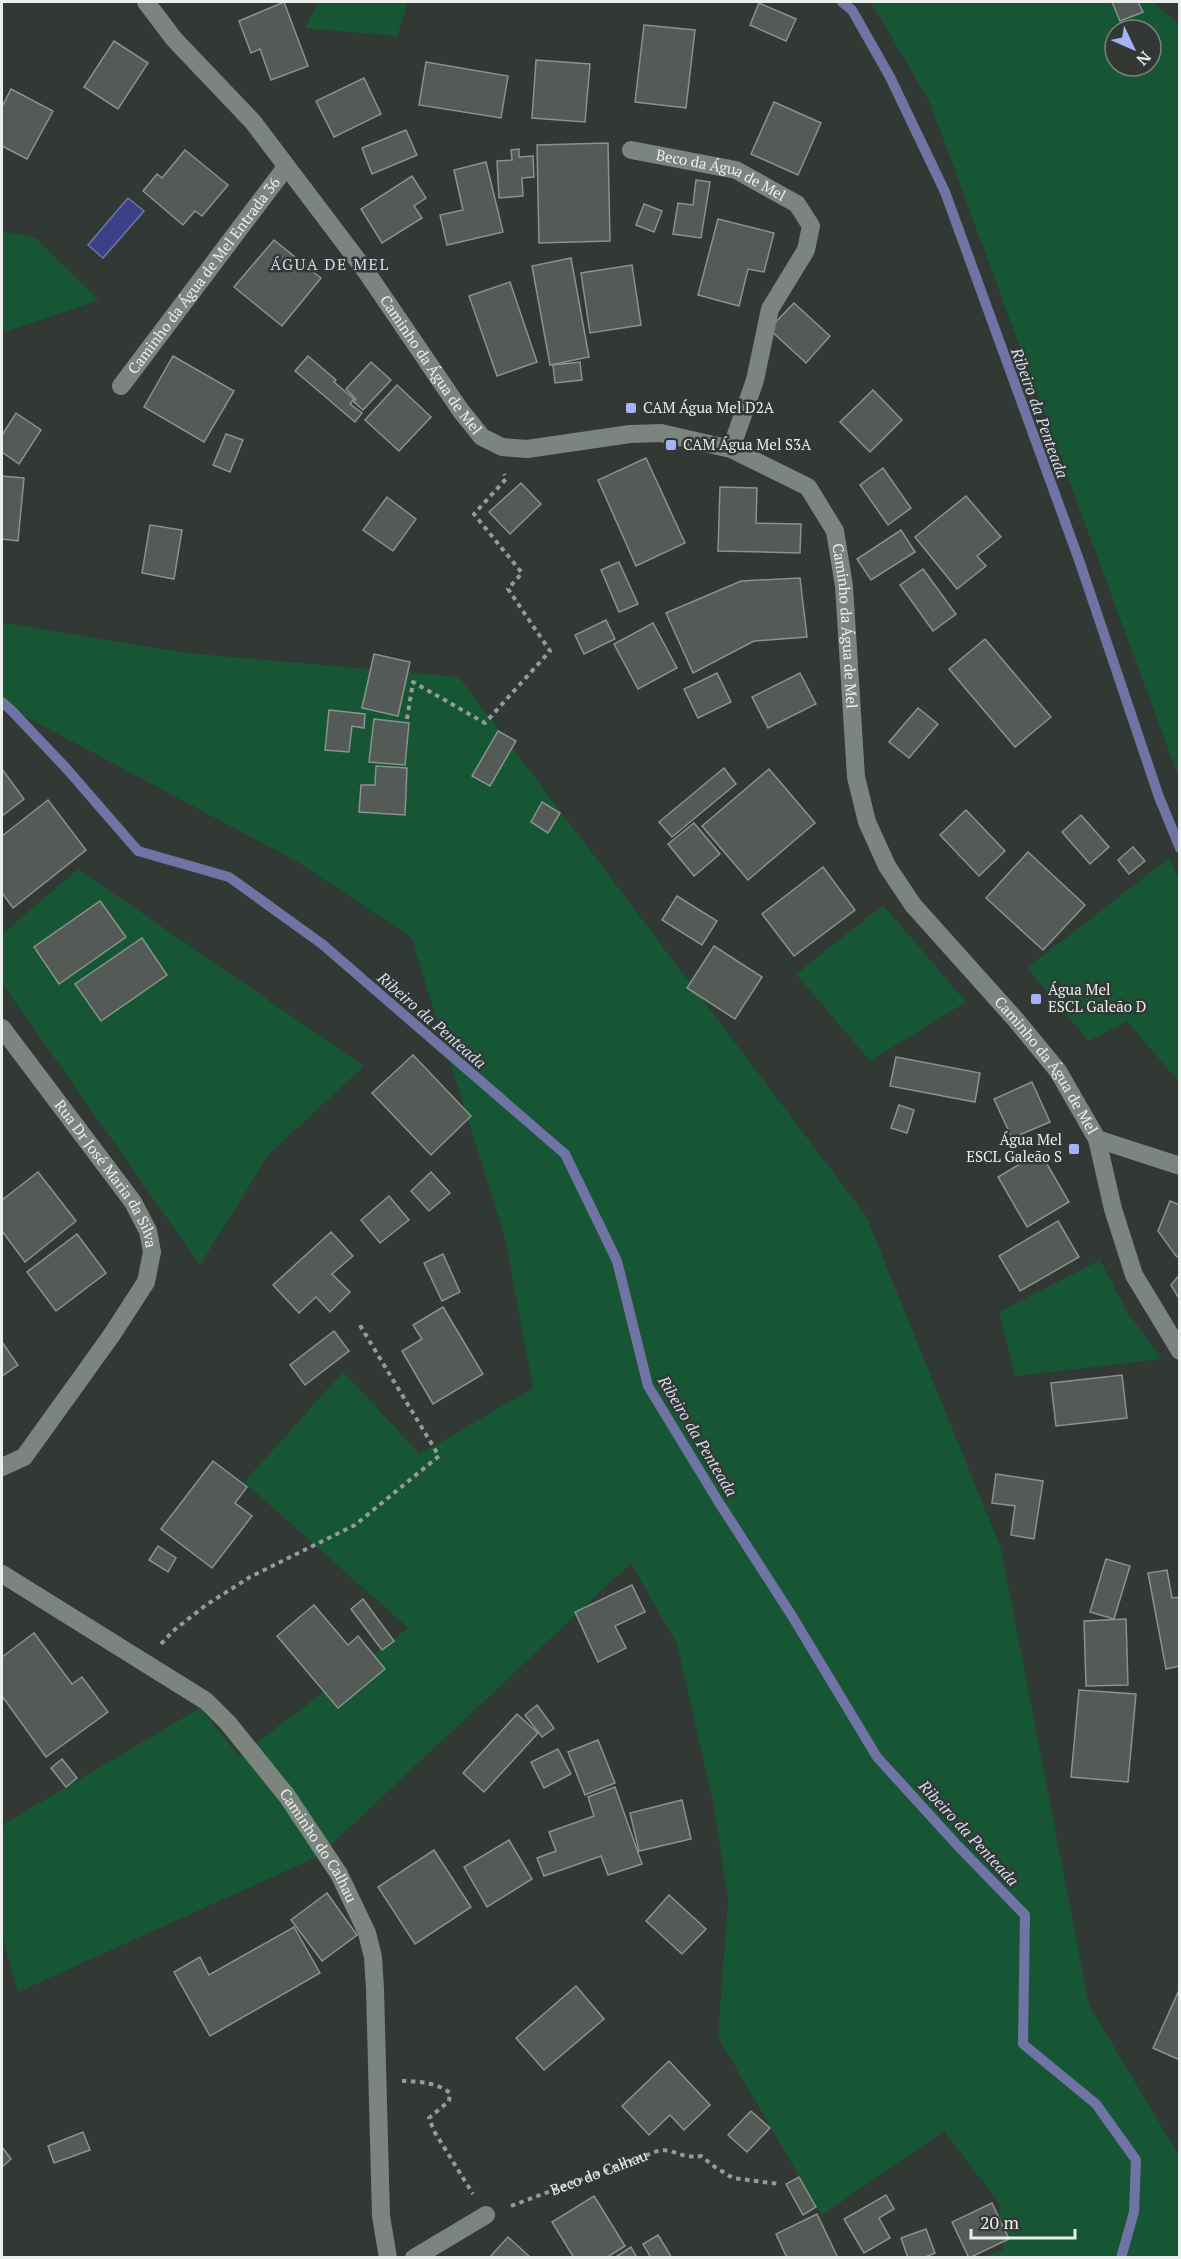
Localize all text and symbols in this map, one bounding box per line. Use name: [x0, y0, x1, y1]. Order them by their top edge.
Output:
north arrow: [1103, 18, 1163, 78]
text: N: [1132, 46, 1156, 70]
street label: Beco da Água de Mel: [654, 144, 790, 205]
street label: Caminho da Água de Mel Entrada 36: [123, 173, 284, 378]
district label: ÁGUA DE MEL: [270, 253, 390, 275]
street label: Caminho da Água de Mel: [376, 291, 487, 438]
water label: Ribeiro da Penteada: [1006, 344, 1074, 481]
place label: CAM Água Mel D2A: [643, 397, 775, 417]
marker: CAM Água Mel D2A: [624, 401, 638, 415]
place label: CAM Água Mel S3A: [683, 434, 812, 454]
marker: CAM Água Mel S3A: [664, 438, 678, 452]
street label: Caminho da Água de Mel: [828, 542, 863, 709]
water label: Ribeiro da Penteada: [372, 966, 491, 1073]
place label: Água Mel ESCL Galeão D: [1048, 979, 1146, 1016]
street label: Caminho da Água de Mel: [990, 992, 1103, 1137]
marker: Água Mel ESCL Galeão D: [1029, 992, 1043, 1006]
street label: Rua Dr José Maria da Silva: [51, 1095, 162, 1250]
place label: Água Mel ESCL Galeão S: [966, 1129, 1062, 1166]
marker: Água Mel ESCL Galeão S: [1067, 1142, 1081, 1156]
water label: Ribeiro da Penteada: [653, 1371, 743, 1501]
water label: Ribeiro da Penteada: [913, 1775, 1024, 1891]
street label: Caminho do Calhau: [276, 1784, 362, 1906]
street label: Beco do Calhau: [547, 2144, 650, 2199]
scale bar: [971, 2202, 1074, 2240]
text: 20 m: [980, 2210, 1020, 2234]

